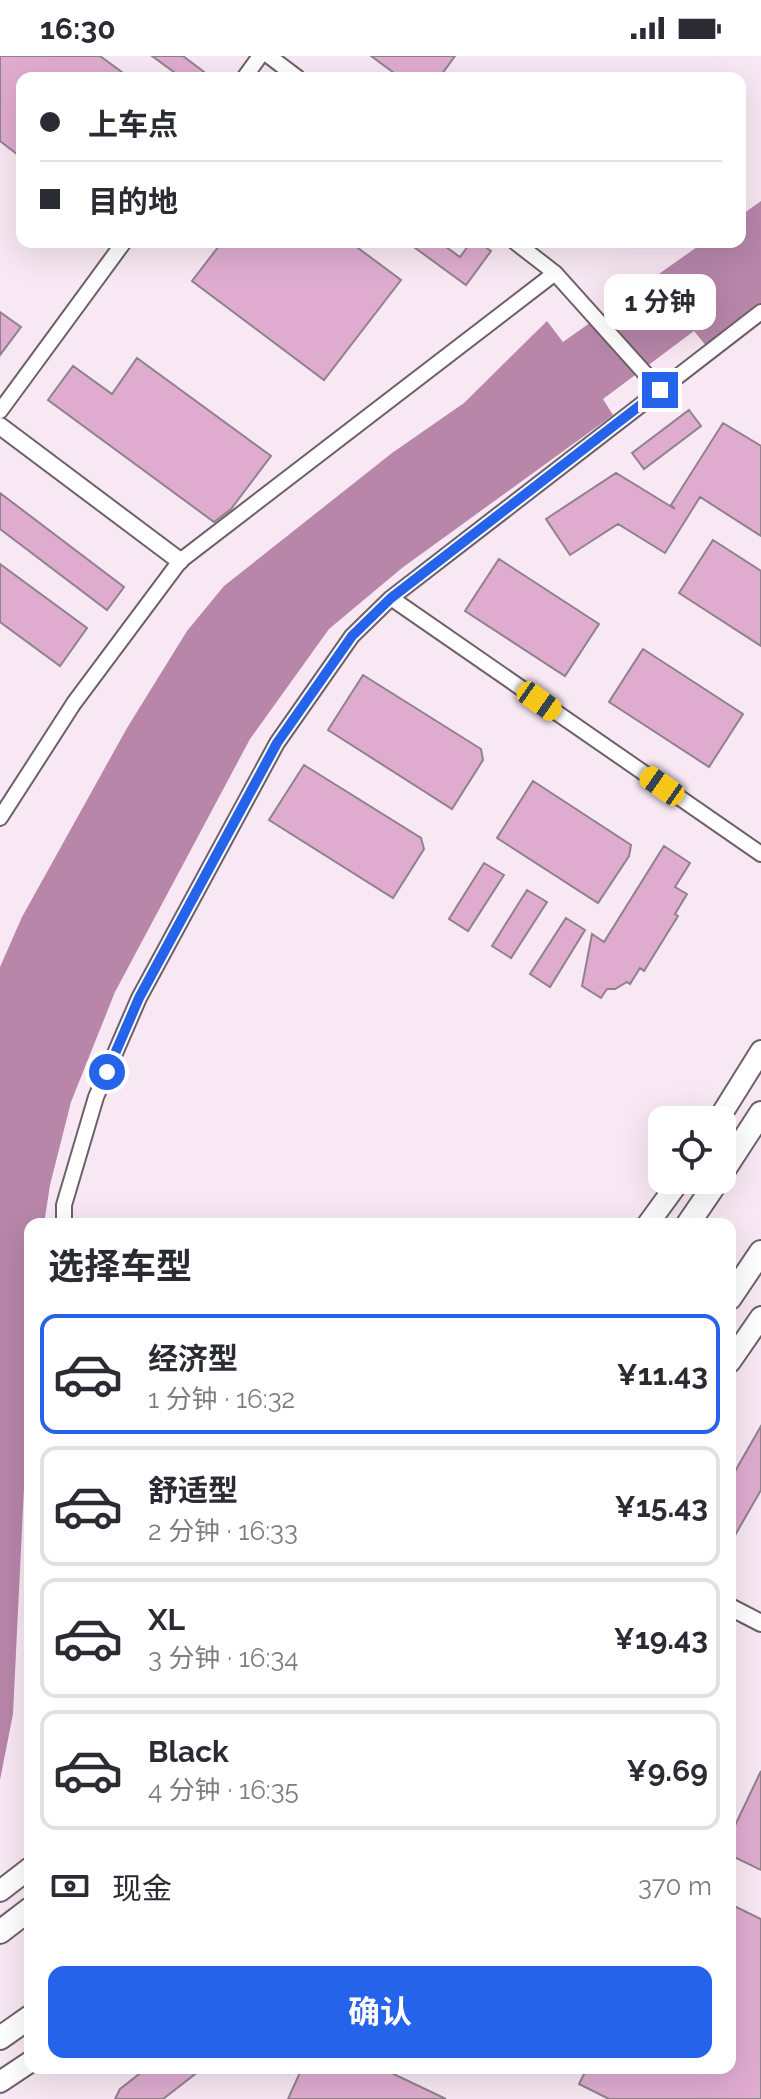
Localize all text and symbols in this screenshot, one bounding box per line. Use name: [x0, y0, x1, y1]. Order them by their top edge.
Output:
text: 16:30: [40, 11, 116, 46]
text: 上车点: [88, 107, 178, 142]
text: 目的地: [88, 184, 178, 219]
callout: 1 分钟: [604, 274, 716, 330]
text: 1 分钟: [624, 287, 696, 317]
route end: [642, 372, 678, 408]
car: [512, 677, 566, 725]
car: [635, 762, 689, 810]
route start: [89, 1054, 125, 1090]
map controls: [648, 1106, 736, 1194]
button: locate: [648, 1106, 736, 1194]
text: 选择车型: [48, 1245, 192, 1287]
icon: car: [52, 1338, 124, 1410]
text: 经济型: [148, 1341, 238, 1376]
text: ¥11.43: [616, 1357, 708, 1392]
text: 1 分钟 · 16:32: [148, 1384, 295, 1414]
icon: car: [52, 1470, 124, 1542]
text: 舒适型: [148, 1473, 238, 1508]
text: ¥15.43: [615, 1489, 708, 1524]
text: 2 分钟 · 16:33: [148, 1516, 298, 1546]
icon: car: [52, 1602, 124, 1674]
text: XL: [148, 1602, 185, 1637]
text: ¥19.43: [614, 1621, 708, 1656]
text: 3 分钟 · 16:34: [148, 1643, 298, 1673]
icon: car: [52, 1734, 124, 1806]
text: Black: [148, 1734, 229, 1769]
text: ¥9.69: [626, 1753, 708, 1788]
text: 4 分钟 · 16:35: [148, 1775, 299, 1805]
icon: cash: [48, 1864, 92, 1908]
text: 现金: [112, 1871, 172, 1906]
text: 370 m: [638, 1871, 712, 1901]
button: 确认: [48, 1966, 712, 2058]

